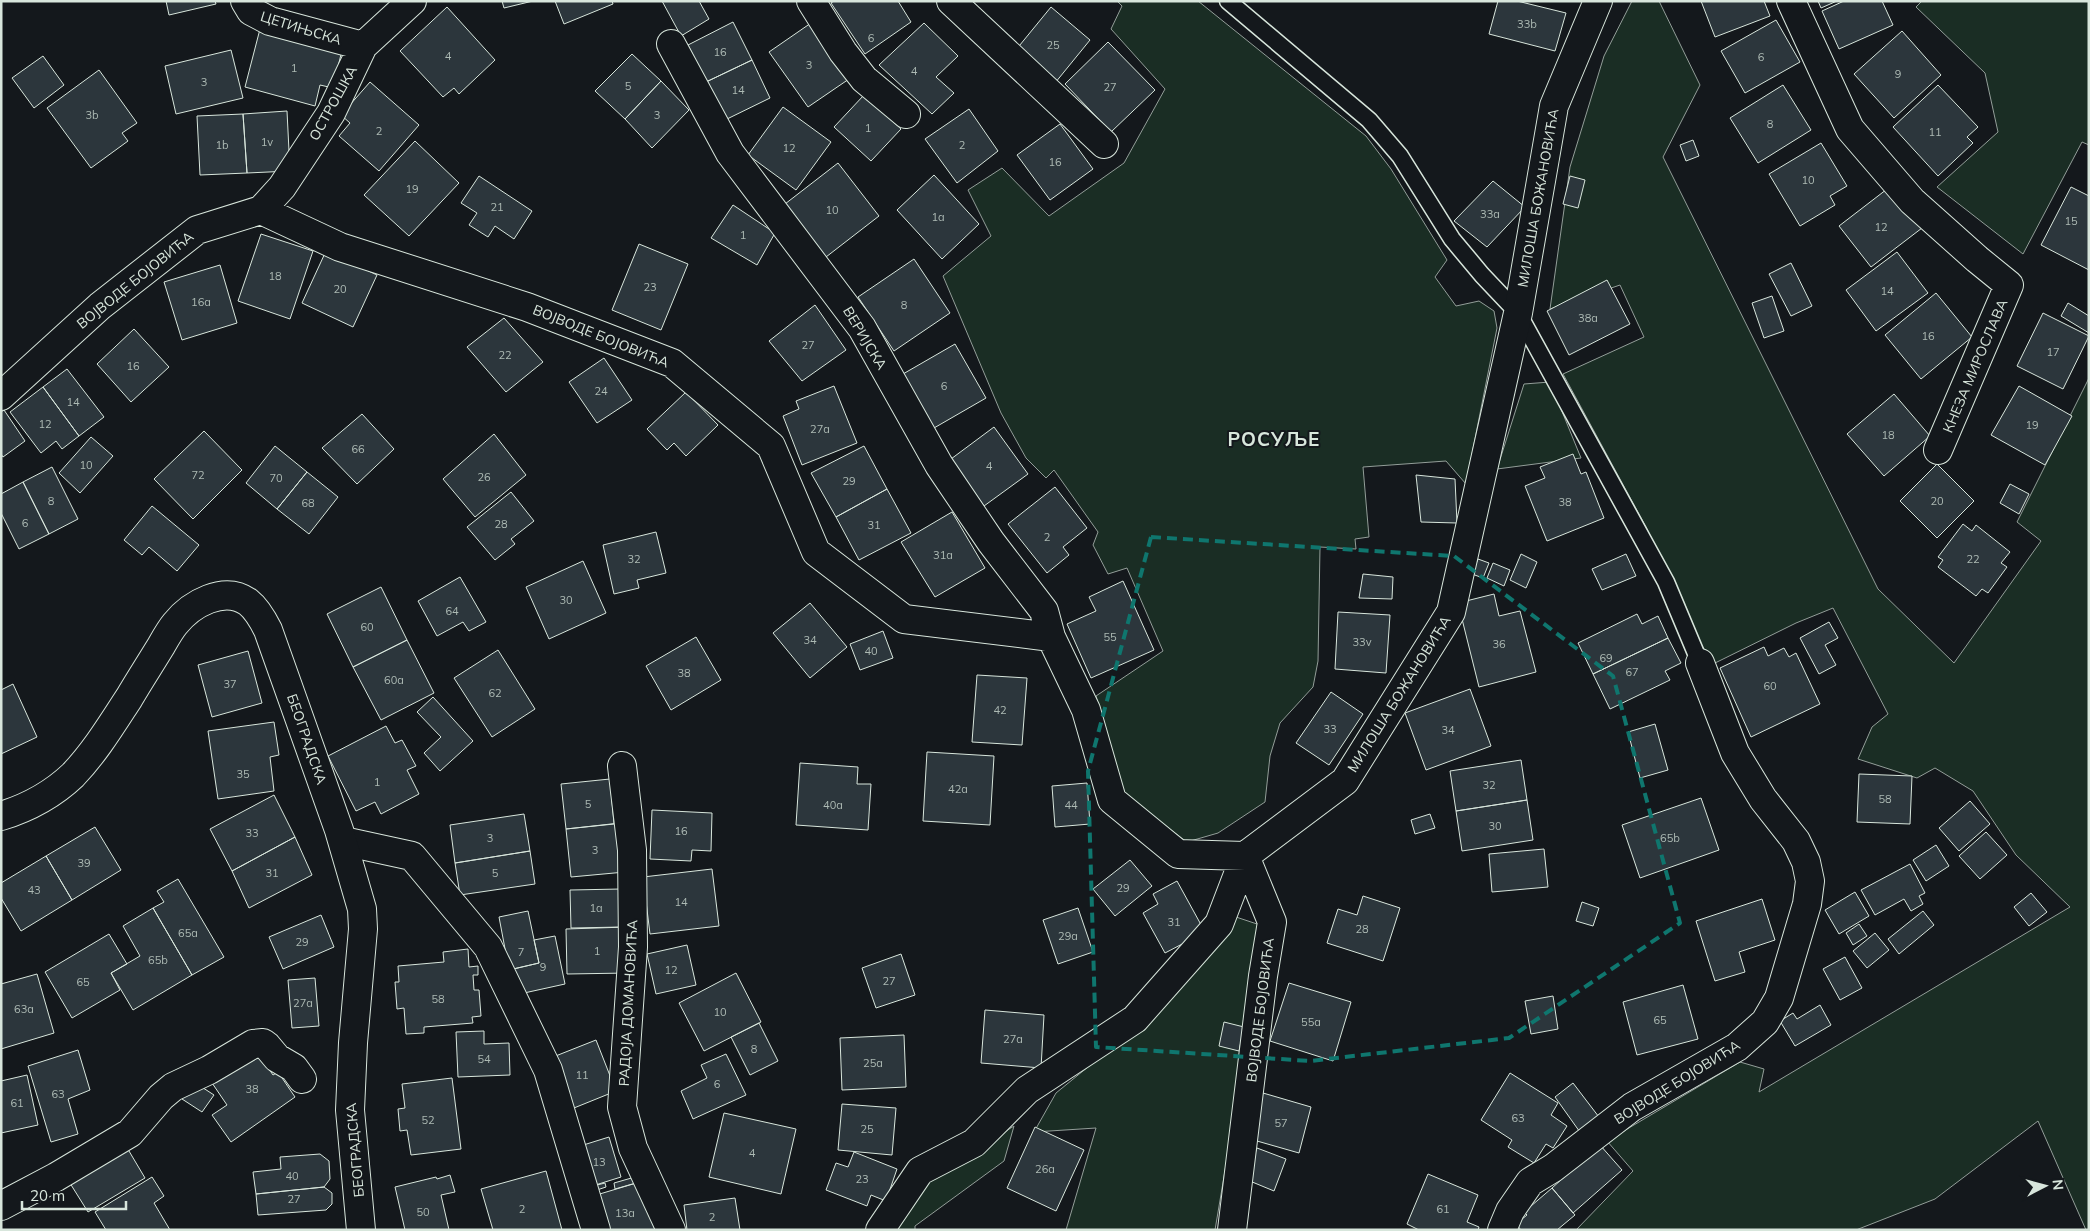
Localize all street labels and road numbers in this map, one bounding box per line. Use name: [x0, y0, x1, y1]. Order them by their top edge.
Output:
street label: ЦЕТИЊСКА: [258, 7, 344, 49]
street label: ОСТРОШКА: [305, 62, 361, 144]
street label: МИЛОША БОЖАНОВИЋА: [1513, 107, 1563, 289]
street label: ВОЈВОДЕ БОЈОВИЋА: [73, 227, 198, 333]
street label: КНЕЗА МИРОСЛАВА: [1939, 296, 2012, 436]
street label: ВОЈВОДЕ БОЈОВИЋА: [530, 300, 672, 372]
street label: ВЕРИЈСКА: [839, 303, 891, 374]
street label: МИЛОША БОЖАНОВИЋА: [1343, 612, 1455, 776]
street label: БЕОГРАДСКА: [283, 691, 331, 787]
street label: РАДОЈА ДОМАНОВИЋА: [615, 919, 641, 1087]
street label: ВОЈВОДЕ БОЈОВИЋА: [1242, 936, 1278, 1083]
street label: ВОЈВОДЕ БОЈОВИЋА: [1611, 1036, 1744, 1128]
street label: БЕОГРАДСКА: [342, 1101, 368, 1198]

